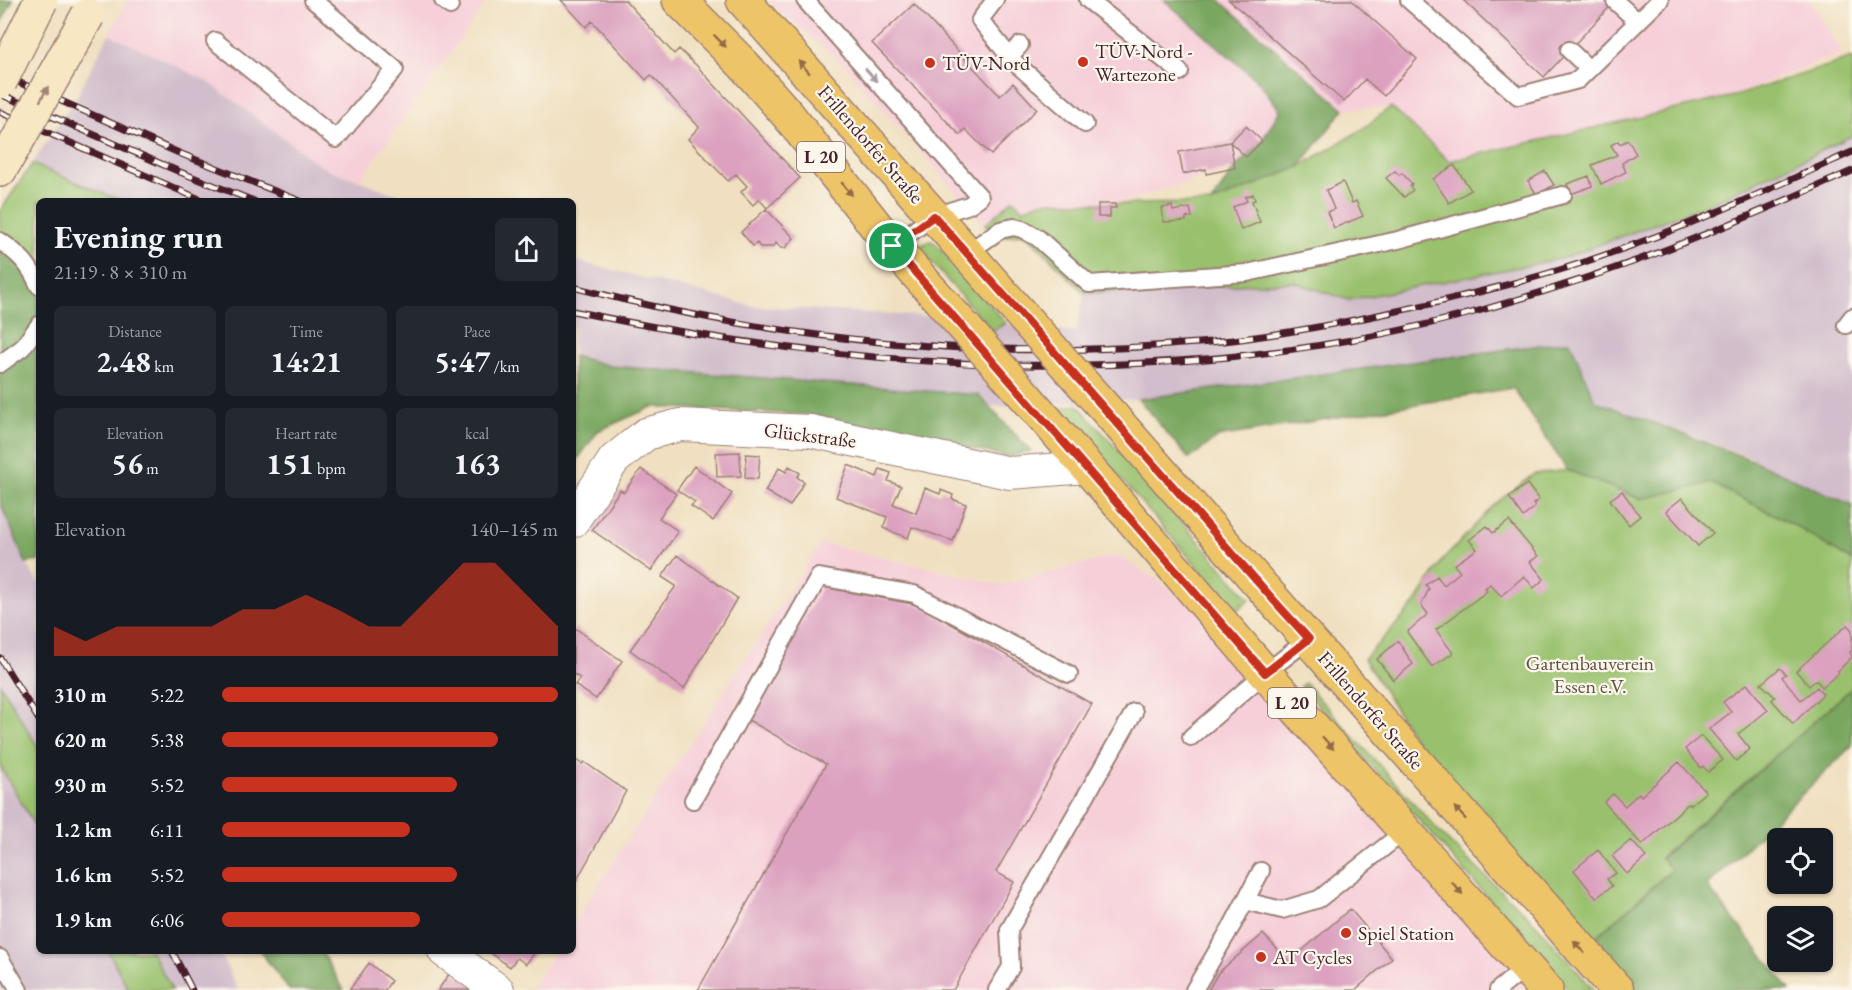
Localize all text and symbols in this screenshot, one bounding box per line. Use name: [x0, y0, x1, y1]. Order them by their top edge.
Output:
one-way arrow: [713, 34, 727, 48]
place label: TÜV-Nord - Wartezone: [1095, 38, 1193, 87]
place label: TÜV-Nord: [942, 50, 1031, 76]
marker: TÜV-Nord - Wartezone: [1076, 55, 1090, 69]
marker: TÜV-Nord: [923, 56, 937, 70]
one-way arrow: [798, 60, 811, 75]
one-way arrow: [864, 68, 878, 83]
street label: Frillendorfer Straße: [812, 79, 930, 209]
one-way arrow: [39, 85, 49, 102]
road number: L 20: [797, 142, 845, 172]
one-way arrow: [840, 182, 852, 197]
text: Evening run: [54, 215, 223, 258]
button: share: [495, 218, 558, 281]
pin: [866, 220, 917, 271]
icon: arrive: [875, 229, 908, 262]
text: 21:19 · 8 × 310 m: [54, 259, 187, 285]
text: Distance: [108, 321, 162, 342]
text: Time: [289, 321, 323, 342]
text: Pace: [464, 321, 490, 342]
text: 2.48: [96, 342, 151, 381]
text: 14:21: [270, 342, 342, 381]
text: 5:47: [434, 342, 490, 381]
text: km: [151, 356, 174, 377]
text: /km: [490, 356, 520, 377]
street label: Glückstraße: [762, 416, 858, 454]
text: Elevation: [106, 423, 164, 444]
text: Heart rate: [275, 423, 337, 444]
text: kcal: [465, 423, 489, 444]
text: 56: [111, 444, 143, 483]
text: 151: [266, 444, 314, 483]
text: 163: [453, 444, 501, 483]
text: m: [143, 458, 159, 479]
text: bpm: [314, 458, 346, 479]
text: Elevation: [54, 516, 126, 542]
text: 140–145 m: [470, 516, 558, 542]
street label: Frillendorfer Straße: [1312, 645, 1430, 775]
park label: Gartenbauverein Essen e.V.: [1526, 650, 1655, 699]
text: 310 m: [54, 682, 107, 708]
text: 5:22: [150, 682, 184, 708]
road number: L 20: [1268, 688, 1316, 718]
text: 620 m: [54, 727, 107, 753]
text: 5:38: [150, 727, 184, 753]
one-way arrow: [1321, 735, 1334, 750]
text: 930 m: [54, 772, 107, 798]
text: 5:52: [150, 772, 184, 798]
one-way arrow: [1454, 805, 1467, 820]
text: 1.2 km: [54, 817, 112, 843]
text: 6:11: [150, 817, 184, 843]
map controls: [1767, 828, 1833, 972]
button: locate: [1767, 828, 1833, 894]
text: 1.6 km: [54, 862, 112, 888]
text: 5:52: [150, 862, 184, 888]
one-way arrow: [1450, 881, 1464, 896]
button: layers: [1767, 906, 1833, 972]
text: 1.9 km: [54, 907, 112, 933]
text: 6:06: [150, 907, 184, 933]
place label: Spiel Station: [1358, 920, 1455, 946]
marker: Spiel Station: [1339, 926, 1353, 940]
one-way arrow: [1573, 940, 1586, 955]
place label: AT Cycles: [1272, 944, 1352, 970]
marker: AT Cycles: [1254, 950, 1268, 964]

